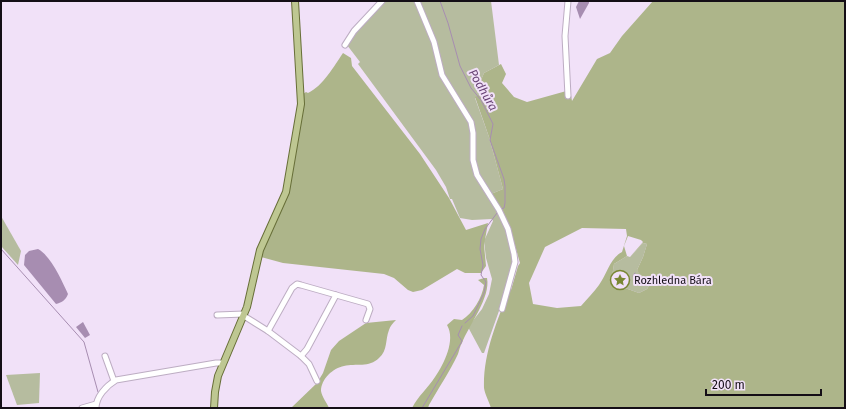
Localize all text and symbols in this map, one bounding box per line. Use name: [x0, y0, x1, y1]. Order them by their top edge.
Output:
water label: Podhůra: [466, 67, 501, 113]
place icon: Rozhledna Bára: [609, 269, 631, 291]
place label: Rozhledna Bára: [634, 274, 712, 287]
scale bar: [706, 371, 821, 397]
text: 200 m: [712, 378, 745, 392]

